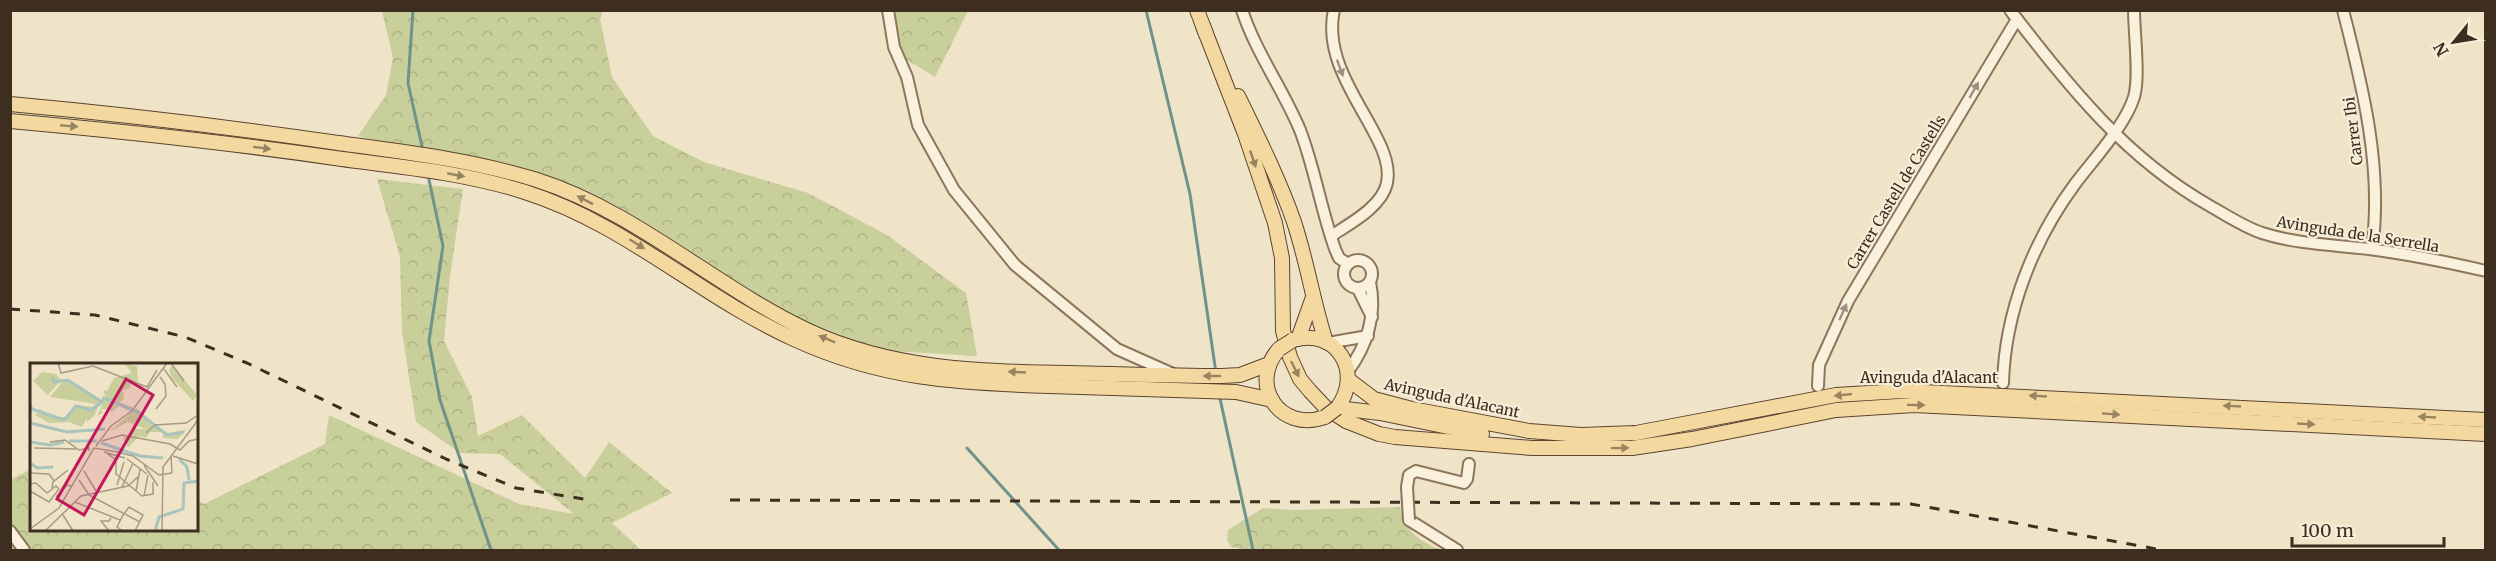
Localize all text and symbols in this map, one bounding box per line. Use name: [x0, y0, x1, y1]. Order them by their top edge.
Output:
north arrow: [2424, 12, 2484, 72]
text: N: [2429, 39, 2453, 60]
one-way arrow: [1336, 59, 1346, 77]
one-way arrow: [1969, 81, 1979, 98]
street label: Carrer Ibi: [2339, 96, 2367, 166]
street label: Carrer Castell de Castells: [1842, 111, 1950, 273]
one-way arrow: [59, 121, 78, 131]
one-way arrow: [253, 144, 272, 153]
one-way arrow: [1249, 150, 1259, 168]
one-way arrow: [446, 171, 465, 180]
one-way arrow: [576, 195, 594, 205]
street label: Avinguda de la Serrella: [2274, 212, 2441, 256]
one-way arrow: [629, 238, 645, 249]
one-way arrow: [1838, 303, 1848, 321]
one-way arrow: [817, 334, 835, 344]
one-way arrow: [1291, 360, 1300, 377]
inset map: [30, 363, 198, 531]
one-way arrow: [1008, 368, 1027, 377]
street label: Avinguda d'Alacant: [1859, 368, 1998, 387]
one-way arrow: [1203, 371, 1222, 381]
street label: Avinguda d'Alacant: [1382, 374, 1522, 422]
one-way arrow: [1833, 390, 1852, 399]
one-way arrow: [2028, 391, 2047, 400]
one-way arrow: [1907, 400, 1926, 410]
one-way arrow: [2223, 401, 2242, 411]
one-way arrow: [2102, 409, 2121, 419]
one-way arrow: [2418, 412, 2437, 421]
one-way arrow: [2296, 420, 2315, 429]
one-way arrow: [1611, 443, 1630, 453]
scale bar: [2292, 510, 2444, 548]
text: 100 m: [2301, 519, 2354, 542]

